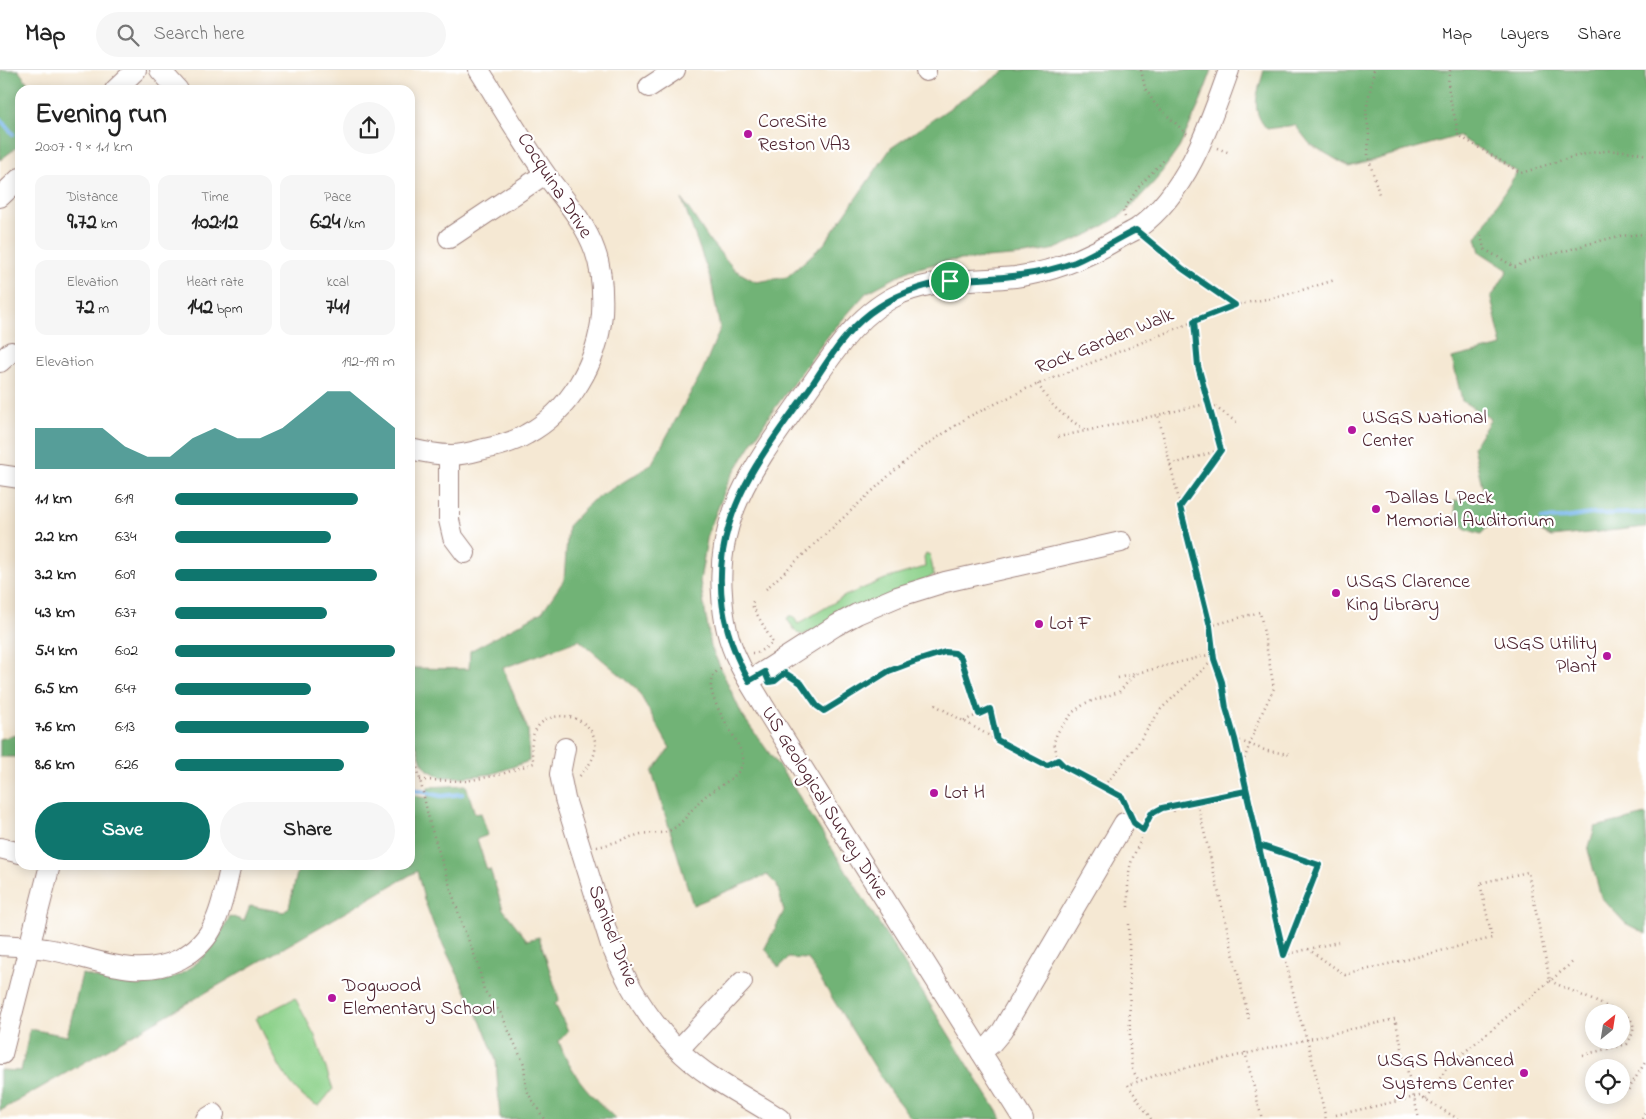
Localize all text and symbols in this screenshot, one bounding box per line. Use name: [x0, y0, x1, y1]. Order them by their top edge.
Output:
search box: [96, 12, 446, 57]
text: Map: [25, 17, 66, 52]
icon: search: [114, 21, 142, 49]
text: Search here: [154, 21, 245, 48]
text: Map: [1442, 22, 1472, 48]
text: Layers: [1500, 22, 1550, 48]
text: Share: [1578, 22, 1621, 48]
text: Evening run: [35, 95, 167, 136]
button: share: [343, 102, 395, 154]
place label: CoreSite Reston VA3: [758, 108, 850, 160]
street label: Cocquina Drive: [509, 127, 599, 245]
marker: CoreSite Reston VA3: [742, 128, 754, 140]
text: 20:07 · 9 × 1.1 km: [35, 135, 133, 159]
text: Distance: [67, 187, 118, 208]
text: Time: [201, 187, 229, 208]
text: Pace: [324, 187, 351, 208]
text: 9.72: [67, 208, 97, 238]
text: 1:02:12: [192, 208, 238, 238]
text: 6:24: [310, 208, 340, 238]
text: km: [97, 214, 117, 235]
text: /km: [340, 214, 365, 235]
pin: [929, 260, 971, 302]
icon: arrive: [936, 267, 964, 295]
text: Elevation: [67, 272, 118, 293]
text: Heart rate: [186, 272, 244, 293]
text: kcal: [327, 272, 349, 293]
text: 72: [76, 293, 95, 323]
text: 142: [187, 293, 213, 323]
text: 741: [326, 293, 350, 323]
text: m: [95, 299, 109, 320]
text: bpm: [213, 299, 243, 320]
street label: Rock Garden Walk: [1031, 301, 1179, 383]
text: Elevation: [35, 350, 94, 374]
text: 192–199 m: [341, 350, 395, 374]
place label: USGS National Center: [1362, 404, 1487, 456]
marker: USGS National Center: [1346, 424, 1358, 436]
place label: Dallas L Peck Memorial Auditorium: [1385, 484, 1554, 536]
text: 1.1 km: [35, 487, 72, 511]
text: 6:19: [115, 487, 133, 511]
marker: Dallas L Peck Memorial Auditorium: [1370, 503, 1382, 515]
text: 2.2 km: [35, 525, 78, 549]
text: 6:34: [115, 525, 137, 549]
text: 3.2 km: [35, 563, 76, 587]
text: 6:09: [115, 563, 135, 587]
place label: USGS Clarence King Library: [1346, 568, 1470, 621]
marker: USGS Clarence King Library: [1330, 587, 1342, 599]
text: 4.3 km: [35, 601, 75, 625]
text: 6:37: [115, 601, 137, 625]
place label: Lot F: [1049, 610, 1092, 639]
marker: Lot F: [1033, 618, 1045, 630]
place label: USGS Utility Plant: [1493, 630, 1597, 682]
text: 5.4 km: [35, 639, 77, 663]
text: 6:02: [115, 639, 138, 663]
marker: USGS Utility Plant: [1601, 650, 1613, 662]
text: 6.5 km: [35, 677, 78, 701]
text: 6:47: [115, 677, 137, 701]
street label: US Geological Survey Drive: [752, 701, 895, 905]
text: 7.6 km: [35, 715, 75, 739]
text: 6:13: [115, 715, 135, 739]
text: 8.6 km: [35, 753, 75, 777]
text: 6:26: [115, 753, 138, 777]
place label: Lot H: [944, 779, 985, 808]
marker: Lot H: [928, 787, 940, 799]
button: Save: [35, 802, 210, 860]
button: Share: [220, 802, 395, 860]
street label: Sanibel Drive: [579, 881, 645, 991]
place label: Dogwood Elementary School: [341, 972, 495, 1024]
marker: Dogwood Elementary School: [326, 992, 338, 1004]
north arrow: [1585, 1004, 1630, 1049]
map controls: [1585, 1004, 1630, 1104]
place label: USGS Advanced Systems Center: [1377, 1047, 1515, 1099]
button: locate: [1585, 1059, 1630, 1104]
marker: USGS Advanced Systems Center: [1518, 1067, 1530, 1079]

